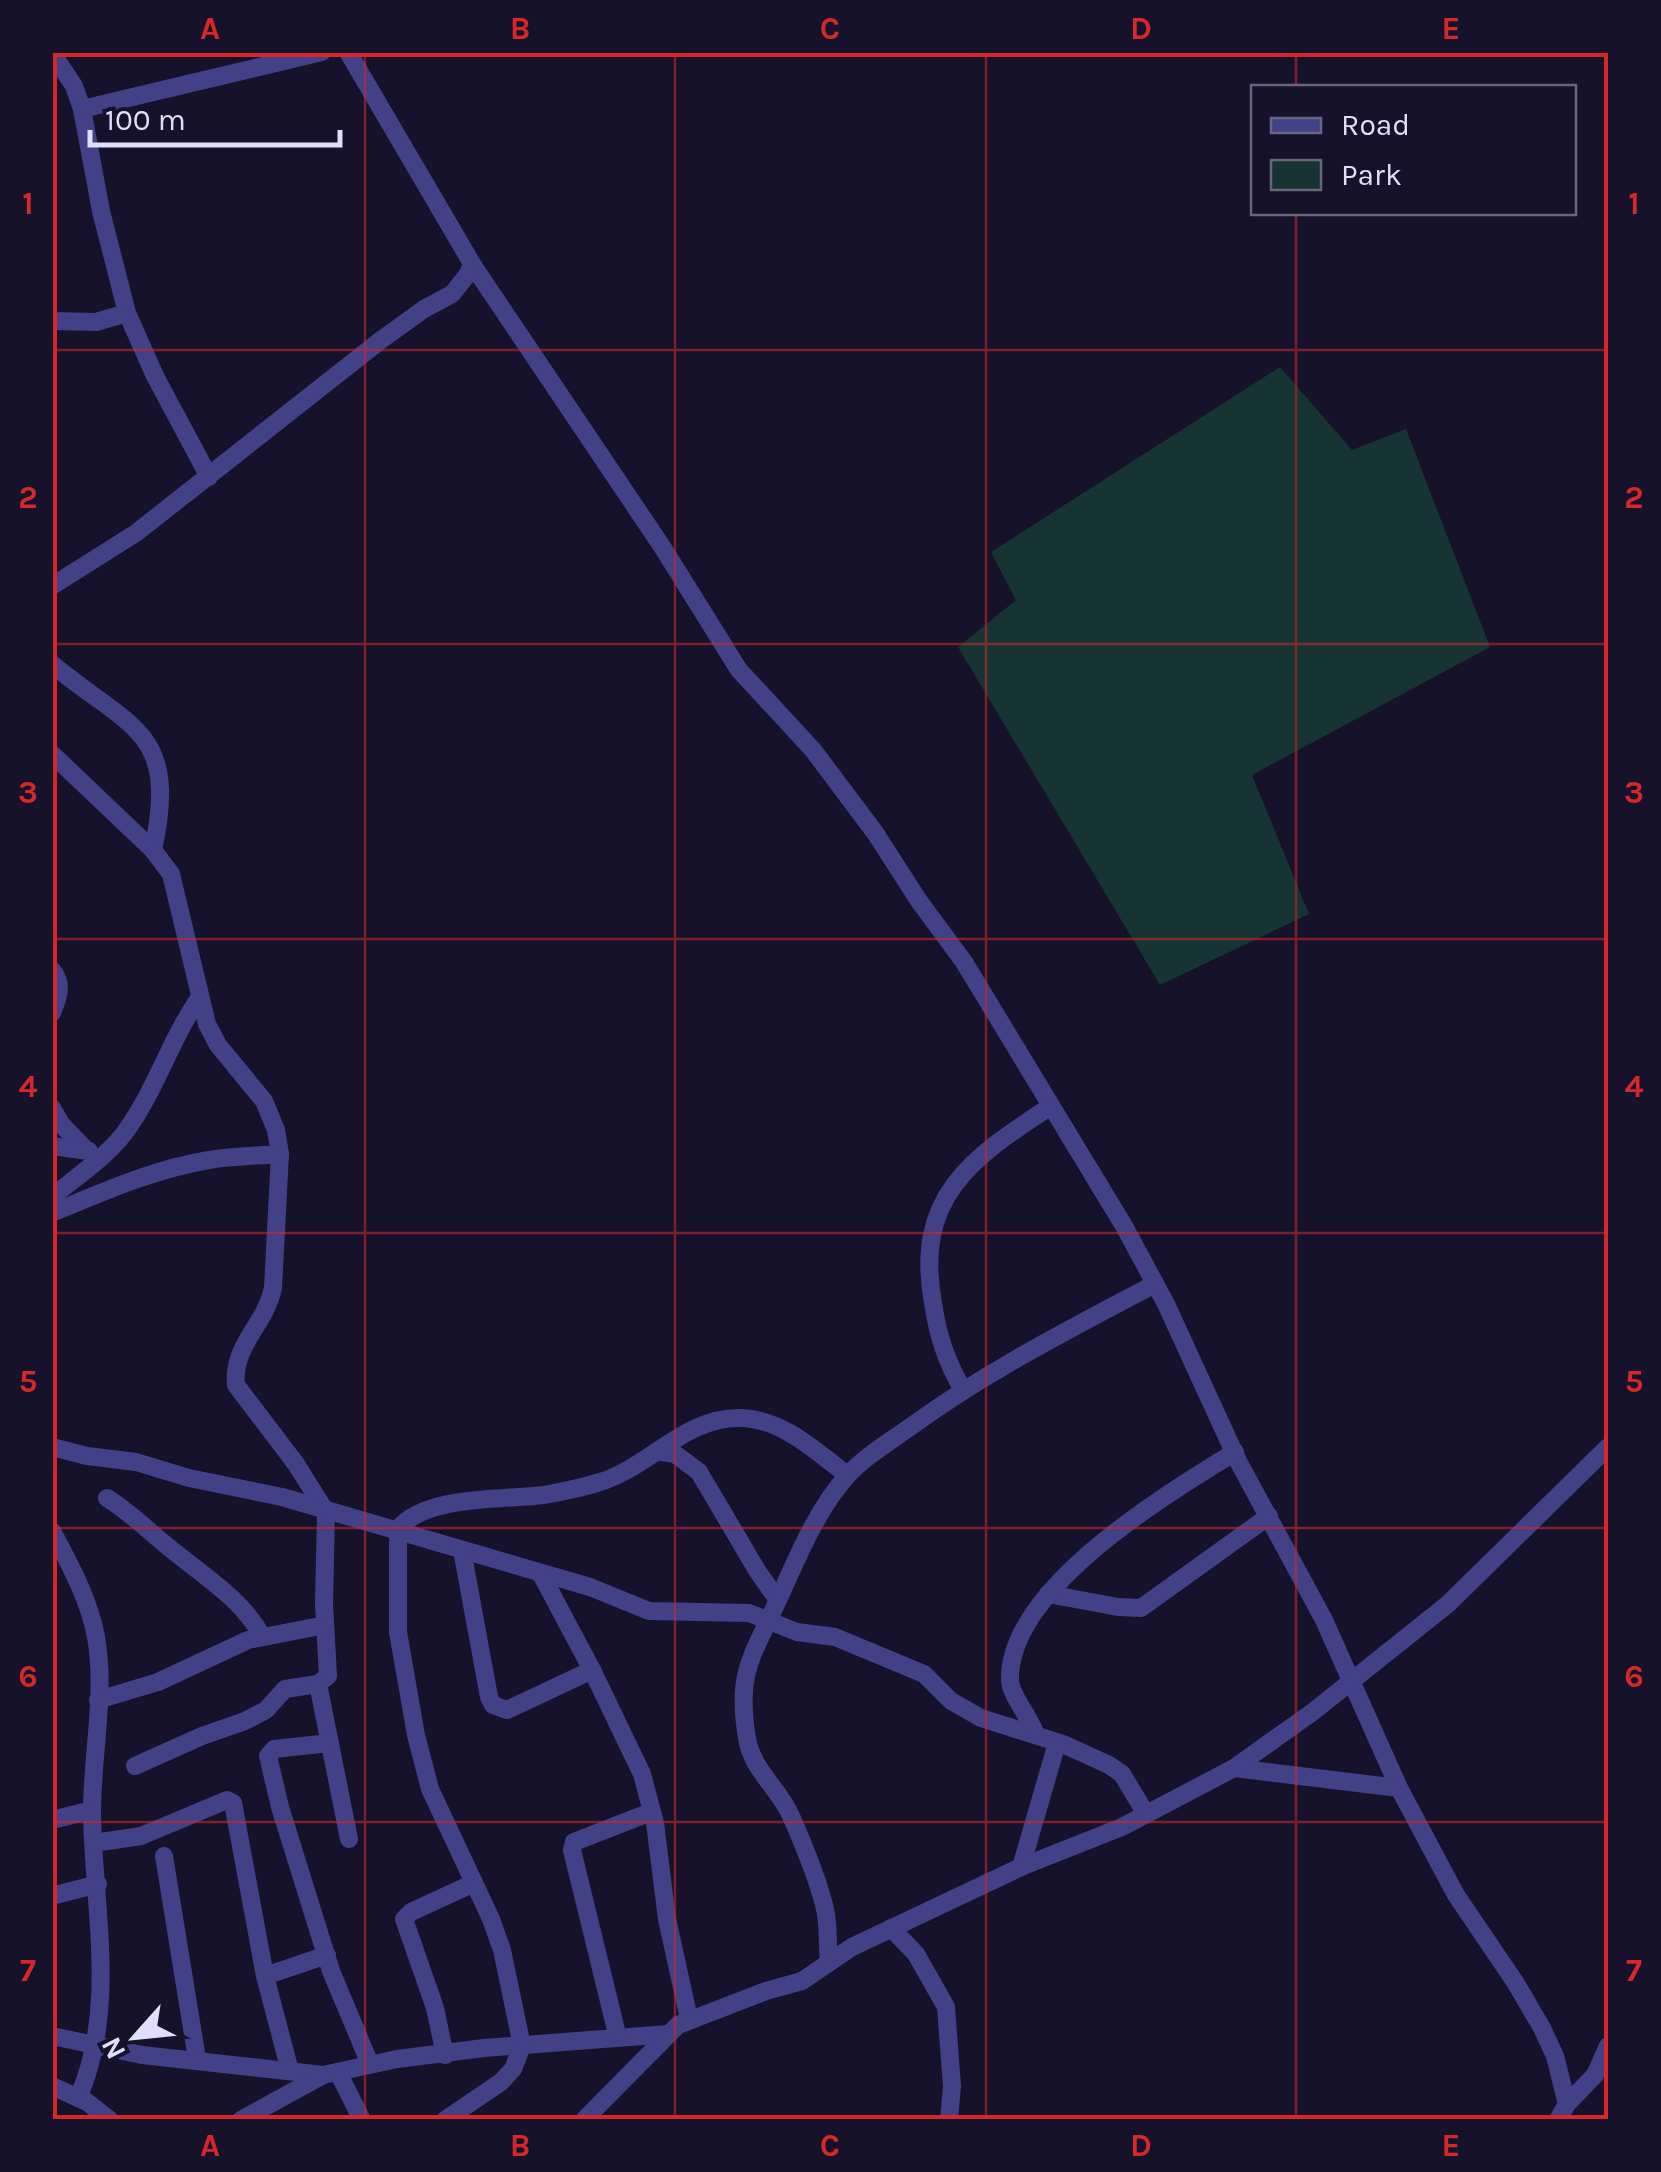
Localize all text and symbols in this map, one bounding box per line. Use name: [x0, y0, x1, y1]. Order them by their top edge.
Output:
text: A: [200, 10, 220, 47]
text: B: [510, 10, 530, 47]
text: C: [820, 10, 840, 47]
text: D: [1130, 10, 1152, 47]
text: E: [1442, 10, 1460, 47]
scale bar: [90, 85, 340, 147]
legend: [1251, 85, 1576, 215]
text: 100 m: [105, 102, 186, 138]
text: Road: [1341, 107, 1410, 143]
text: Park: [1341, 157, 1402, 193]
text: 1: [22, 185, 34, 222]
text: 1: [1628, 185, 1640, 222]
text: 2: [18, 479, 38, 516]
text: 2: [1624, 479, 1644, 516]
text: 3: [18, 774, 38, 811]
text: 3: [1624, 774, 1644, 811]
text: 4: [18, 1068, 38, 1105]
text: 4: [1624, 1068, 1644, 1105]
text: 5: [19, 1363, 37, 1400]
text: 5: [1625, 1363, 1643, 1400]
text: 6: [18, 1658, 38, 1695]
text: 6: [1624, 1658, 1644, 1695]
text: 7: [20, 1952, 36, 1989]
text: 7: [1626, 1952, 1642, 1989]
north arrow: [85, 1987, 185, 2087]
text: N: [94, 2032, 132, 2065]
text: A: [200, 2127, 220, 2164]
text: B: [510, 2127, 530, 2164]
text: C: [820, 2127, 840, 2164]
text: D: [1130, 2127, 1152, 2164]
text: E: [1442, 2127, 1460, 2164]

